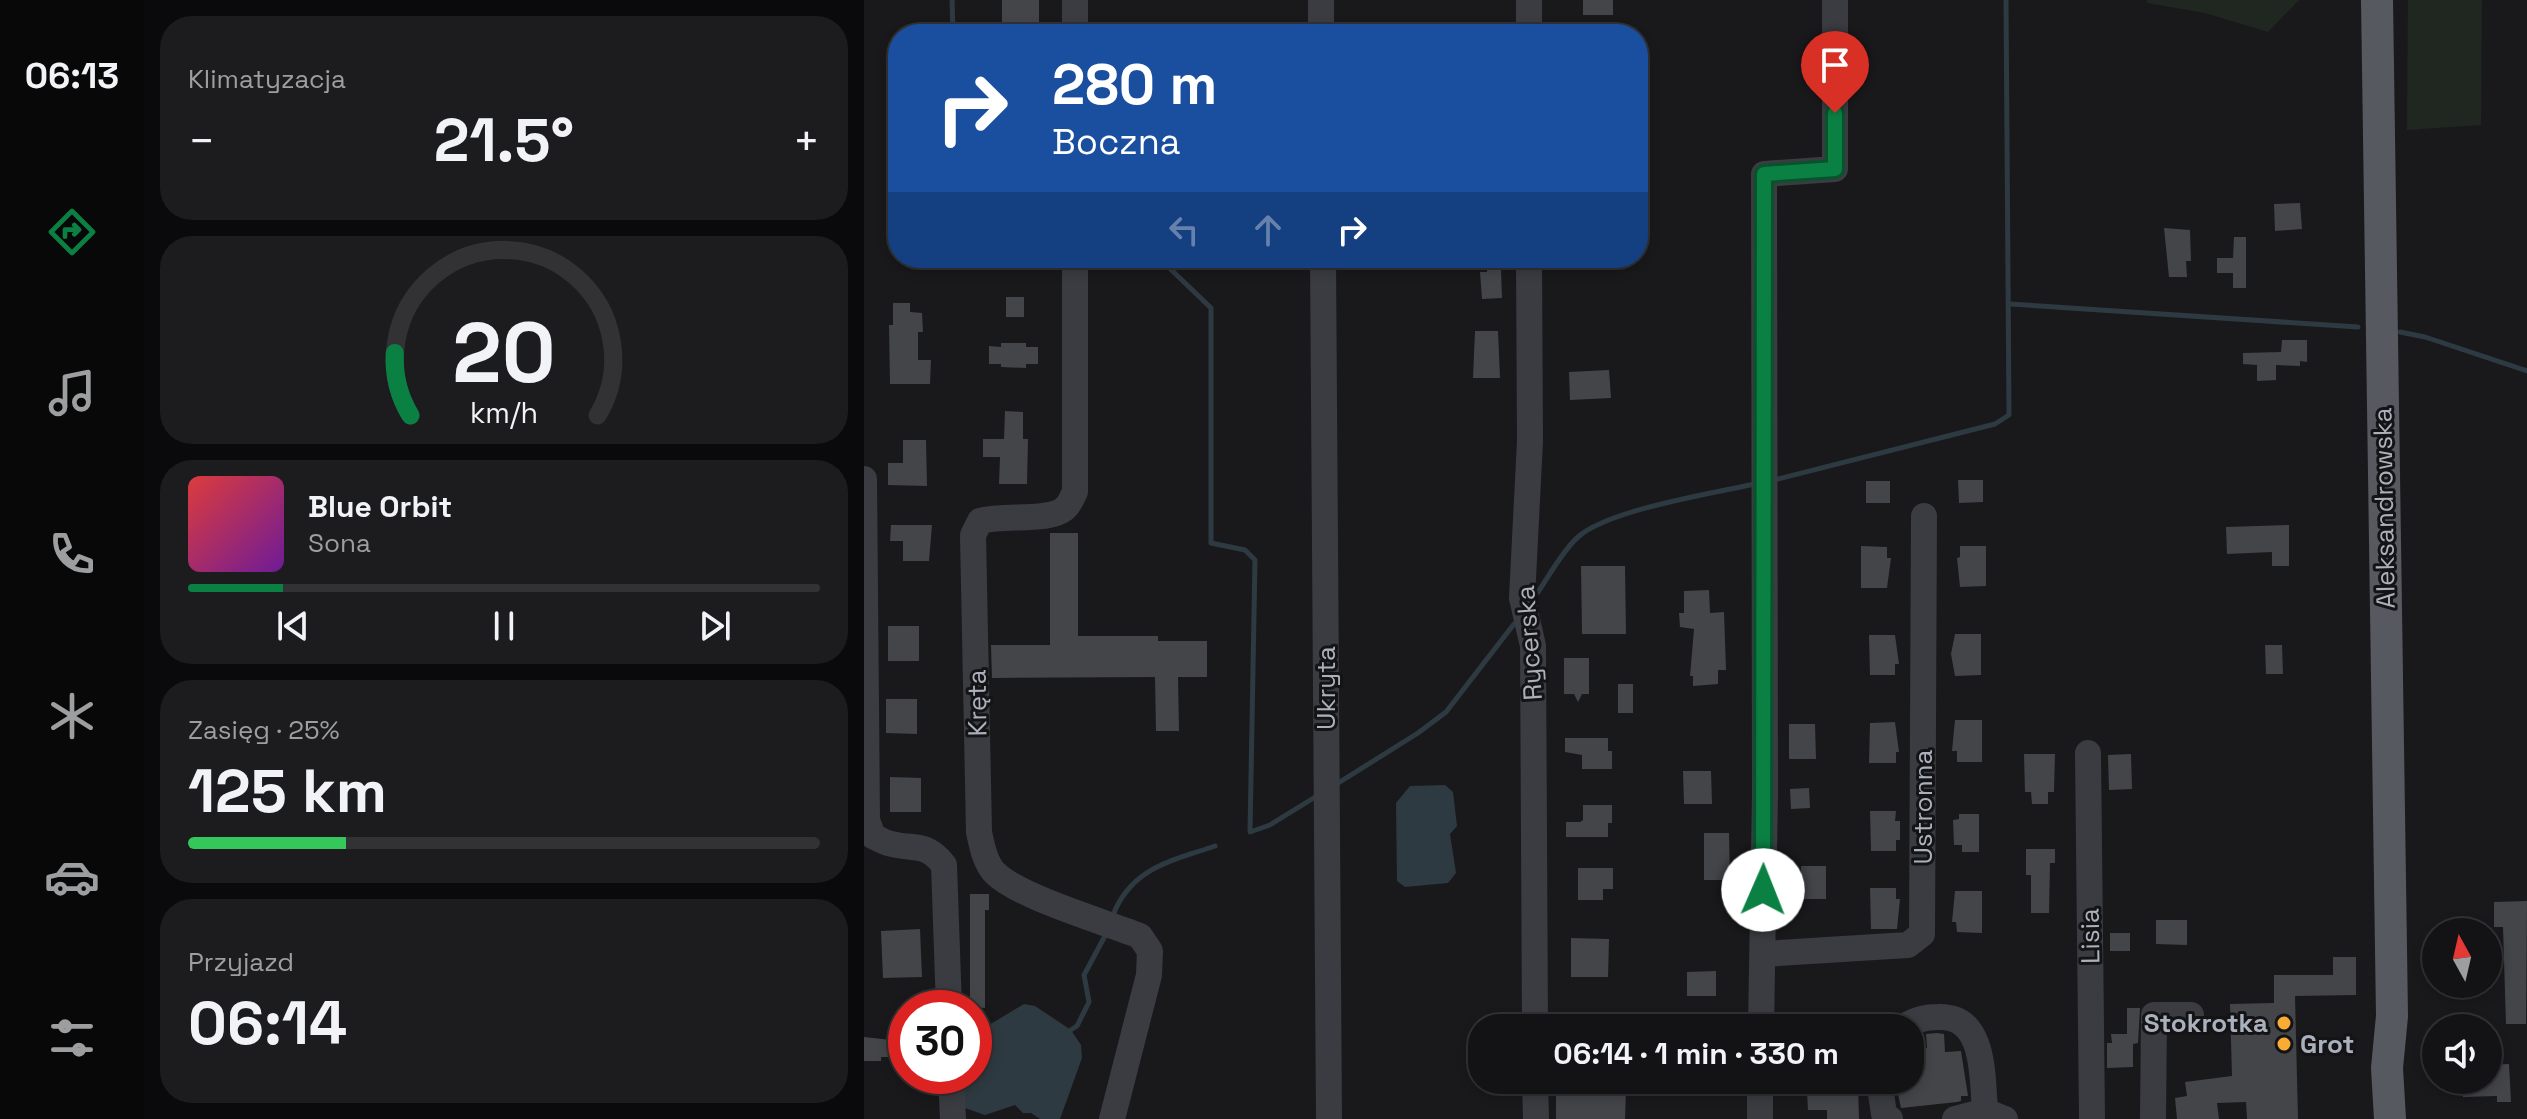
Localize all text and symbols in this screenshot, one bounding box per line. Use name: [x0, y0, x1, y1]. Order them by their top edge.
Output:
pin: [1801, 31, 1869, 113]
icon: arrive: [1813, 43, 1857, 87]
text: 280 m: [1052, 49, 1217, 120]
text: 06:13: [25, 53, 119, 99]
icon: right: [920, 56, 1024, 160]
text: Klimatyzacja: [188, 62, 346, 96]
text: 21.5°: [434, 102, 574, 179]
text: −: [188, 113, 215, 169]
text: +: [793, 113, 820, 169]
text: Boczna: [1052, 119, 1180, 165]
icon: directions: [44, 204, 100, 260]
icon: left: [1162, 208, 1206, 252]
icon: ahead: [1246, 208, 1290, 252]
icon: right: [1330, 208, 1374, 252]
text: 20: [452, 299, 556, 405]
icon: music: [44, 365, 100, 421]
text: km/h: [470, 395, 538, 431]
street label: Aleksandrowska: [2365, 407, 2403, 609]
text: Blue Orbit: [308, 487, 452, 526]
icon: phone: [44, 526, 100, 582]
text: Sona: [308, 526, 371, 560]
street label: Rycerska: [1508, 584, 1550, 702]
icon: previous: [271, 604, 315, 648]
icon: pause: [482, 604, 526, 648]
icon: next: [693, 604, 737, 648]
street label: Ukryta: [1309, 646, 1343, 730]
street label: Kręta: [959, 669, 995, 737]
icon: climate: [44, 688, 100, 744]
text: Zasięg · 25%: [188, 713, 340, 747]
street label: Ustronna: [1906, 750, 1940, 864]
text: 125 km: [188, 753, 387, 830]
position arrow: [1721, 848, 1805, 932]
icon: car: [44, 849, 100, 905]
street label: Lisia: [2073, 908, 2107, 964]
north arrow: [2422, 918, 2502, 998]
map controls: [2422, 918, 2502, 1094]
text: Przyjazd: [188, 945, 294, 979]
text: 06:14: [188, 985, 347, 1062]
speed limit sign: 30: [888, 990, 992, 1094]
place label: Stokrotka: [2144, 1006, 2268, 1040]
icon: filters: [44, 1010, 100, 1066]
marker: Stokrotka: [2275, 1014, 2293, 1032]
button: sound: [2422, 1014, 2502, 1094]
place label: Grot: [2300, 1027, 2354, 1061]
text: 06:14 · 1 min · 330 m: [1553, 1034, 1839, 1073]
marker: Grot: [2275, 1035, 2293, 1053]

